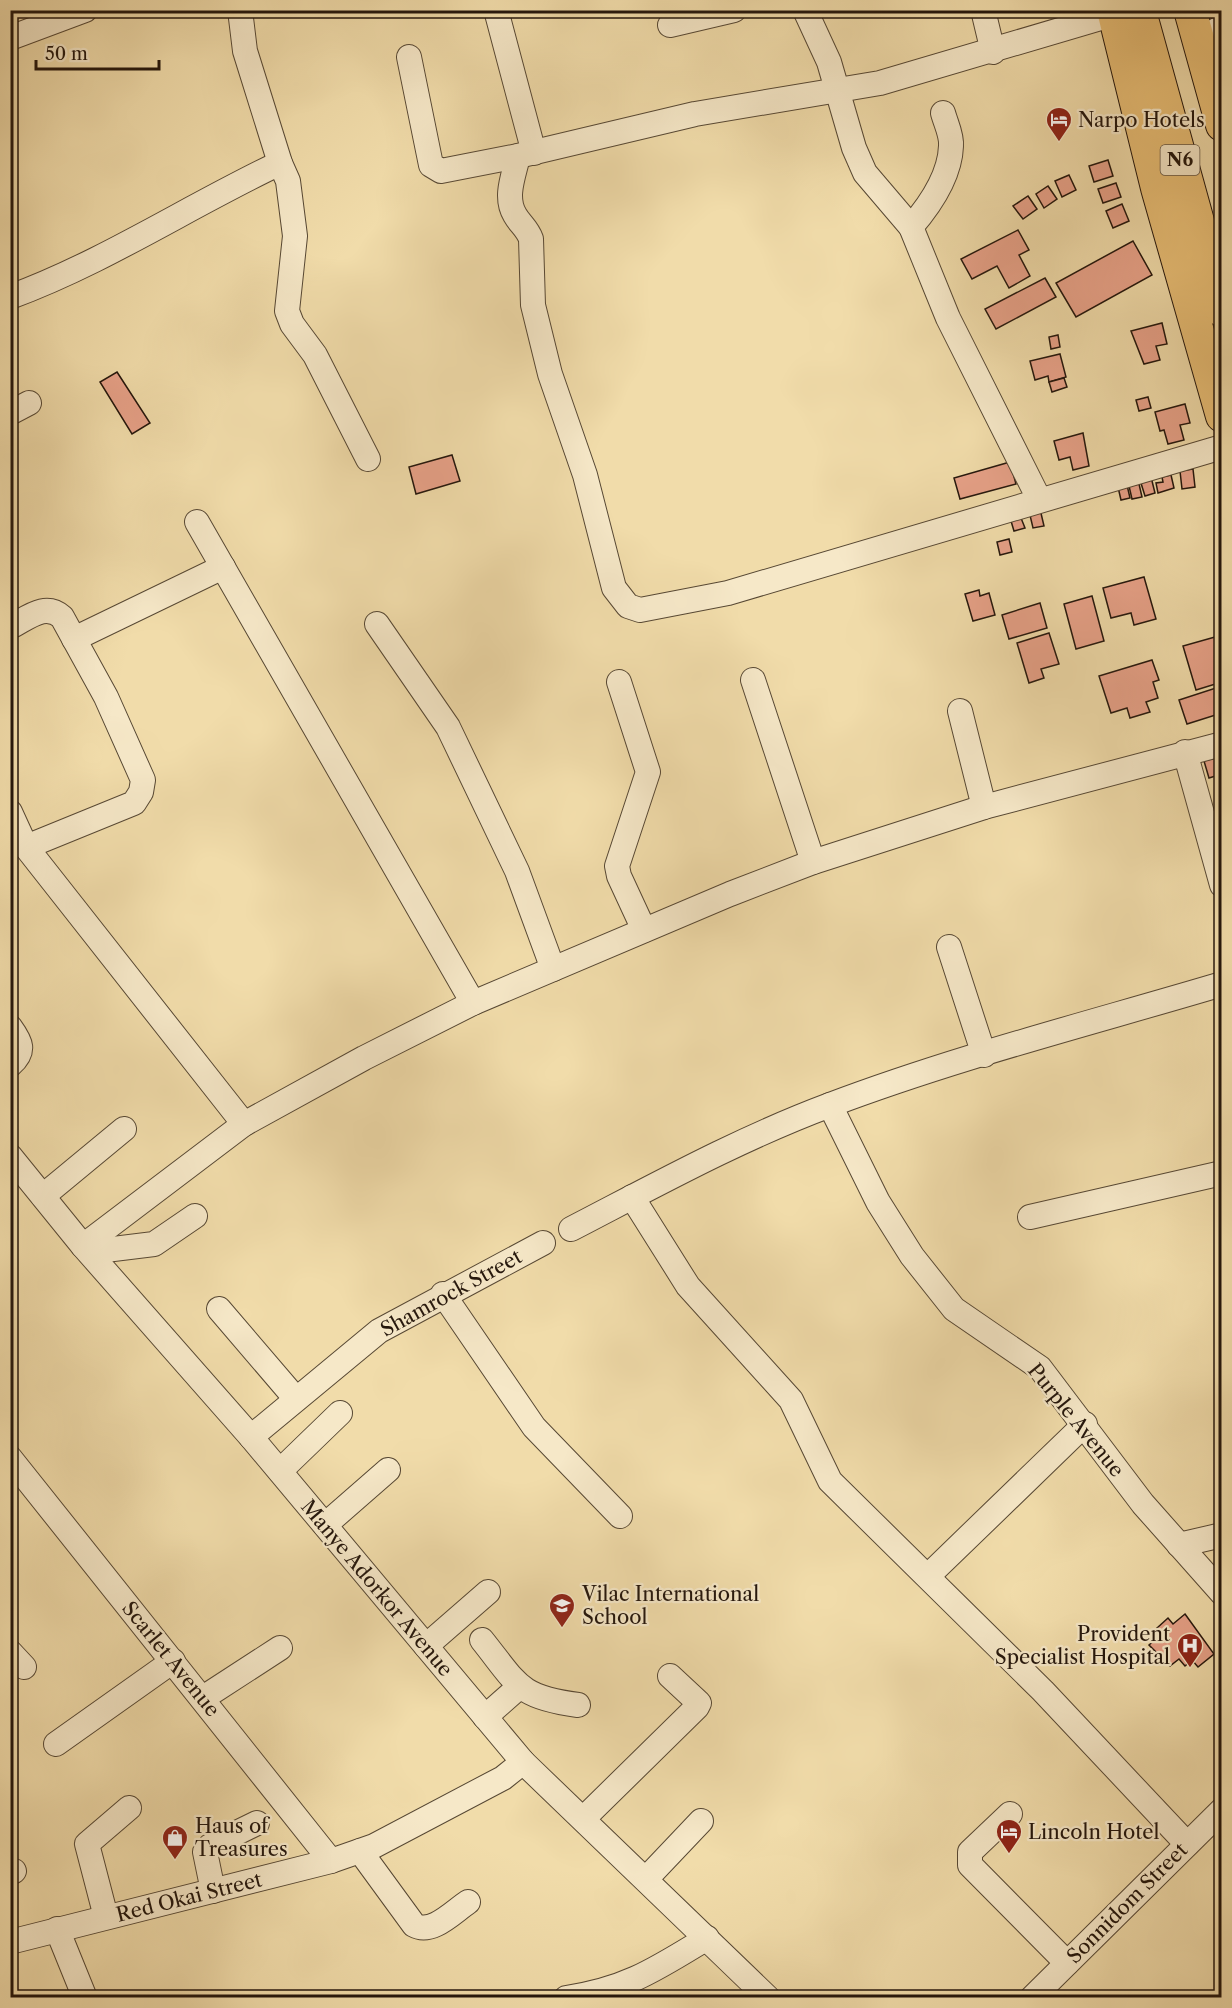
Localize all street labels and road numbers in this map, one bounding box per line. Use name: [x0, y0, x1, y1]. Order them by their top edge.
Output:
road number: N6: [1160, 145, 1200, 175]
street label: Shamrock Street: [376, 1244, 526, 1342]
street label: Purple Avenue: [1023, 1358, 1129, 1482]
street label: Manye Adorkor Avenue: [296, 1495, 458, 1681]
street label: Scarlet Avenue: [117, 1597, 225, 1721]
street label: Sonnidom Street: [1062, 1838, 1192, 1968]
street label: Red Okai Street: [114, 1867, 264, 1927]

